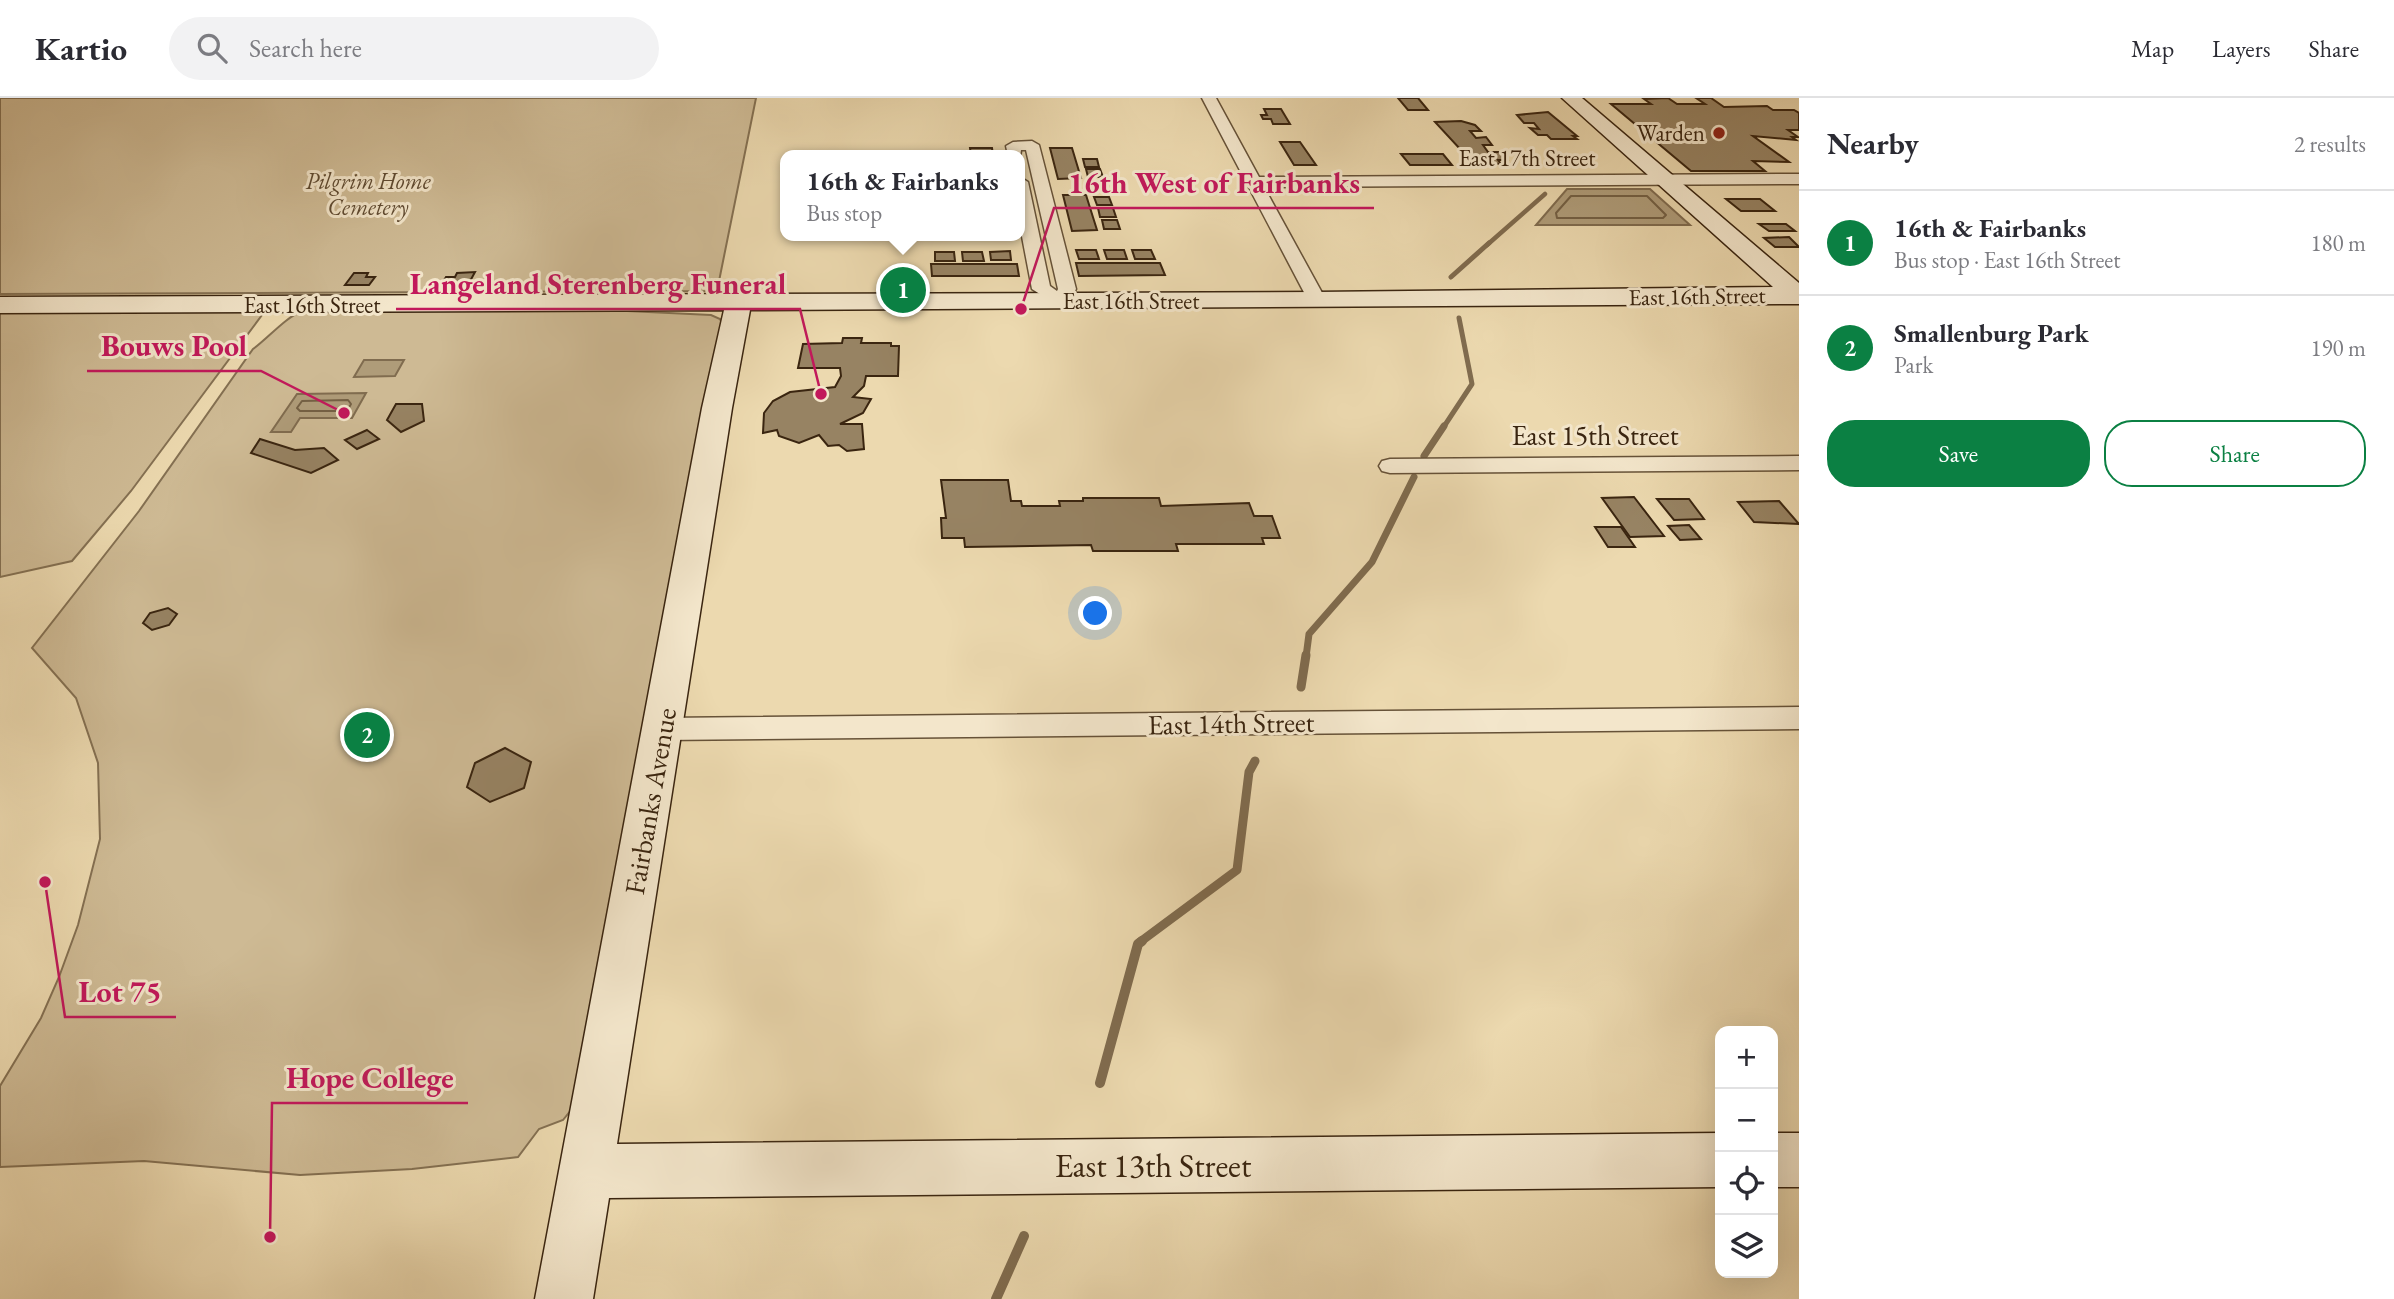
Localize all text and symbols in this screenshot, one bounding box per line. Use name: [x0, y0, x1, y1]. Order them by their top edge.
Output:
search box: [169, 17, 659, 80]
text: Kartio: [35, 27, 127, 70]
icon: search: [193, 29, 231, 67]
text: Search here: [249, 31, 362, 65]
text: Map: [2131, 33, 2174, 64]
text: Layers: [2212, 33, 2271, 64]
text: Share: [2309, 33, 2359, 64]
place label: Warden: [1637, 118, 1705, 148]
text: Nearby: [1827, 124, 1919, 163]
marker: Warden: [1711, 125, 1727, 141]
text: 2 results: [2294, 129, 2366, 159]
street label: East 17th Street: [1458, 143, 1596, 173]
popup: [780, 150, 1025, 241]
callout: 16th West of Fairbanks: [1054, 157, 1374, 208]
text: 16th West of Fairbanks: [1068, 163, 1360, 202]
text: 16th & Fairbanks: [807, 164, 999, 198]
park label: Pilgrim Home Cemetery: [305, 166, 432, 222]
text: Bus stop: [807, 198, 882, 228]
text: 16th & Fairbanks: [1894, 211, 2086, 245]
text: 1: [1844, 228, 1856, 258]
text: 180 m: [2310, 228, 2366, 258]
text: Bus stop · East 16th Street: [1894, 245, 2121, 275]
callout: Langeland Sterenberg Funeral: [396, 258, 800, 309]
text: Langeland Sterenberg Funeral: [410, 264, 787, 303]
pin: 1: [880, 264, 926, 316]
street label: East 16th Street: [1628, 280, 1767, 312]
street label: East 16th Street: [1062, 286, 1200, 316]
street label: East 16th Street: [243, 290, 381, 320]
text: Smallenburg Park: [1894, 316, 2089, 350]
callout: Bouws Pool: [87, 320, 261, 371]
text: Bouws Pool: [101, 326, 248, 365]
text: 2: [1844, 333, 1856, 363]
text: 190 m: [2310, 333, 2366, 363]
text: Park: [1894, 350, 1933, 380]
street label: East 15th Street: [1512, 417, 1679, 453]
button: Save: [1827, 420, 2090, 487]
button: Share: [2104, 420, 2366, 487]
your location: [1078, 596, 1112, 630]
street label: East 14th Street: [1147, 704, 1315, 742]
street label: Fairbanks Avenue: [616, 705, 684, 897]
pin: 2: [344, 709, 390, 761]
callout: Lot 75: [65, 966, 176, 1017]
text: Lot 75: [78, 972, 162, 1011]
map controls: [1715, 1026, 1778, 1278]
button: +: [1715, 1026, 1778, 1089]
callout: Hope College: [272, 1052, 468, 1103]
text: Hope College: [286, 1058, 454, 1097]
button: −: [1715, 1089, 1778, 1152]
street label: East 13th Street: [1055, 1144, 1252, 1187]
button: locate: [1715, 1152, 1778, 1215]
button: layers: [1715, 1215, 1778, 1278]

